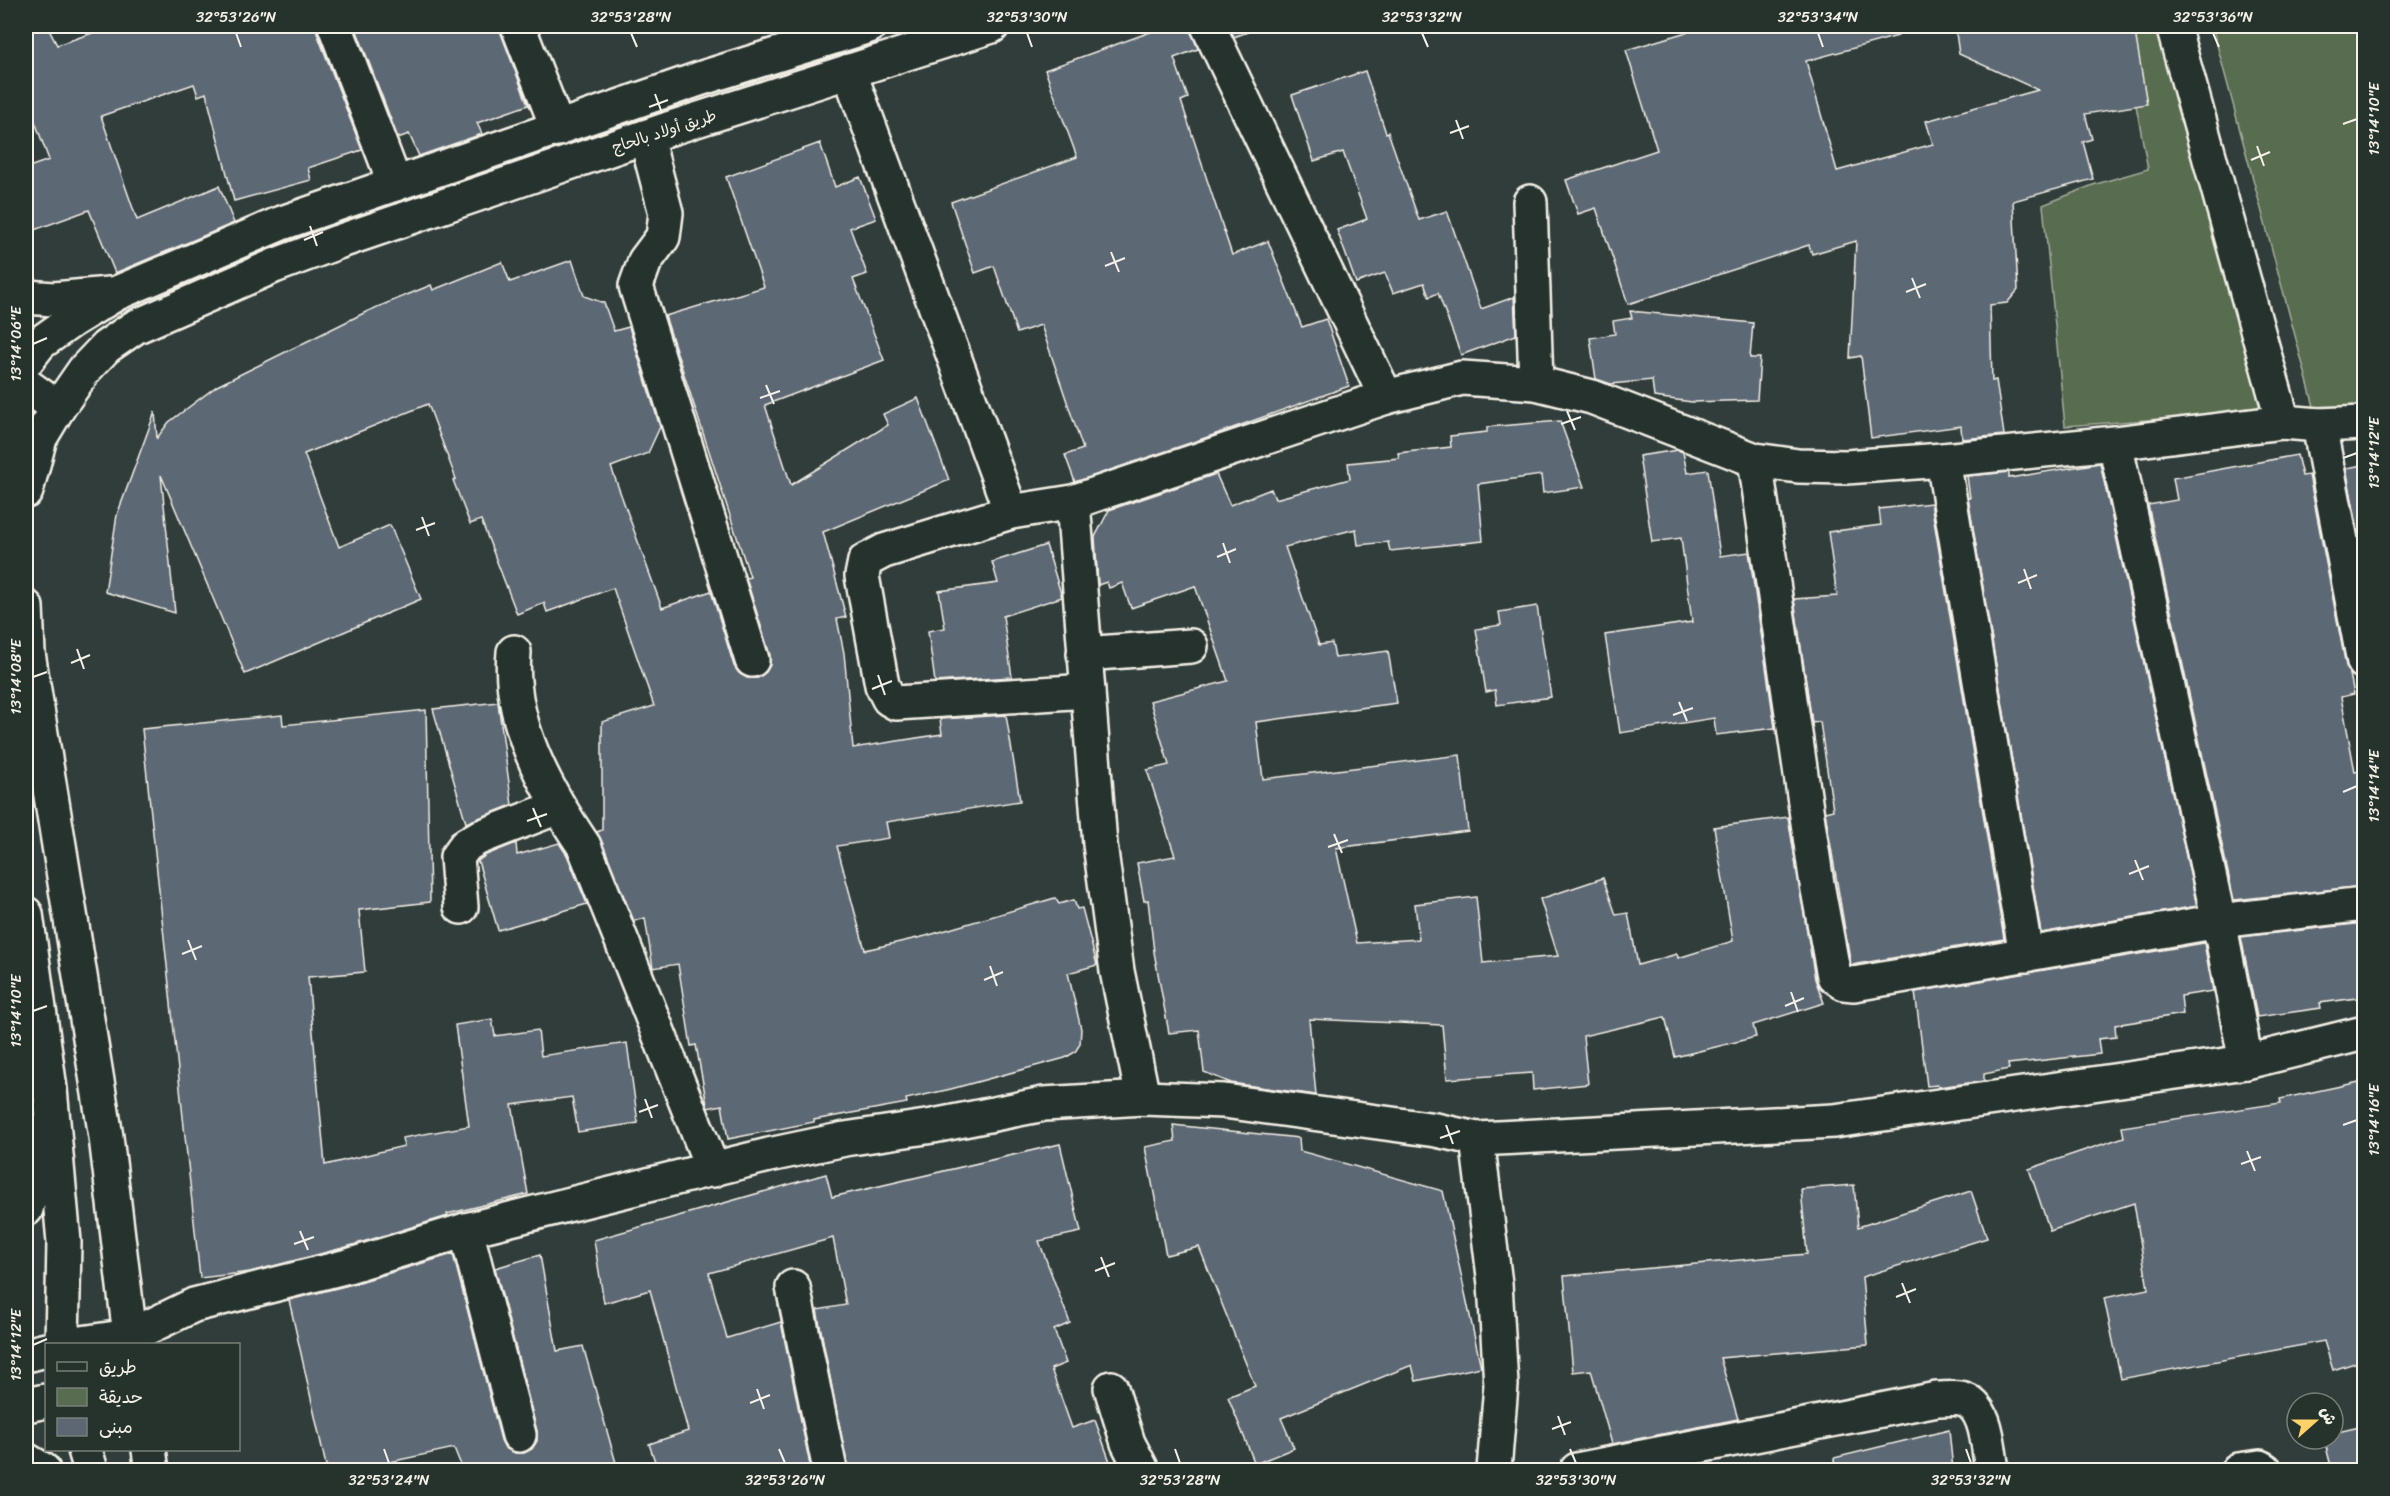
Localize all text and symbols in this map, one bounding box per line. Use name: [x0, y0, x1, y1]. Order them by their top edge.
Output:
text: 32°53'26"N: [196, 4, 277, 30]
text: 32°53'28"N: [591, 4, 672, 30]
text: 32°53'30"N: [987, 4, 1068, 30]
text: 32°53'32"N: [1382, 4, 1462, 30]
text: 32°53'34"N: [1778, 4, 1859, 30]
text: 32°53'36"N: [2173, 4, 2253, 30]
text: 13°14'10"E: [2361, 81, 2387, 155]
street label: طريق أولاد بالحاج: [608, 100, 720, 162]
text: 13°14'06"E: [3, 305, 29, 382]
text: 13°14'12"E: [2361, 415, 2387, 489]
text: 13°14'08"E: [3, 638, 29, 715]
text: 13°14'14"E: [2361, 748, 2387, 822]
text: 13°14'10"E: [3, 973, 29, 1047]
text: 13°14'16"E: [2361, 1082, 2387, 1156]
text: 13°14'12"E: [3, 1307, 29, 1381]
legend: [45, 1343, 240, 1451]
text: طريق: [99, 1351, 137, 1383]
text: حديقة: [99, 1381, 143, 1413]
north arrow: [2285, 1391, 2345, 1451]
text: ش: [2312, 1402, 2345, 1429]
text: مبنى: [99, 1411, 133, 1443]
text: 32°53'24"N: [349, 1467, 430, 1493]
text: 32°53'26"N: [745, 1467, 826, 1493]
text: 32°53'28"N: [1140, 1467, 1221, 1493]
text: 32°53'30"N: [1536, 1467, 1617, 1493]
text: 32°53'32"N: [1931, 1467, 2011, 1493]

